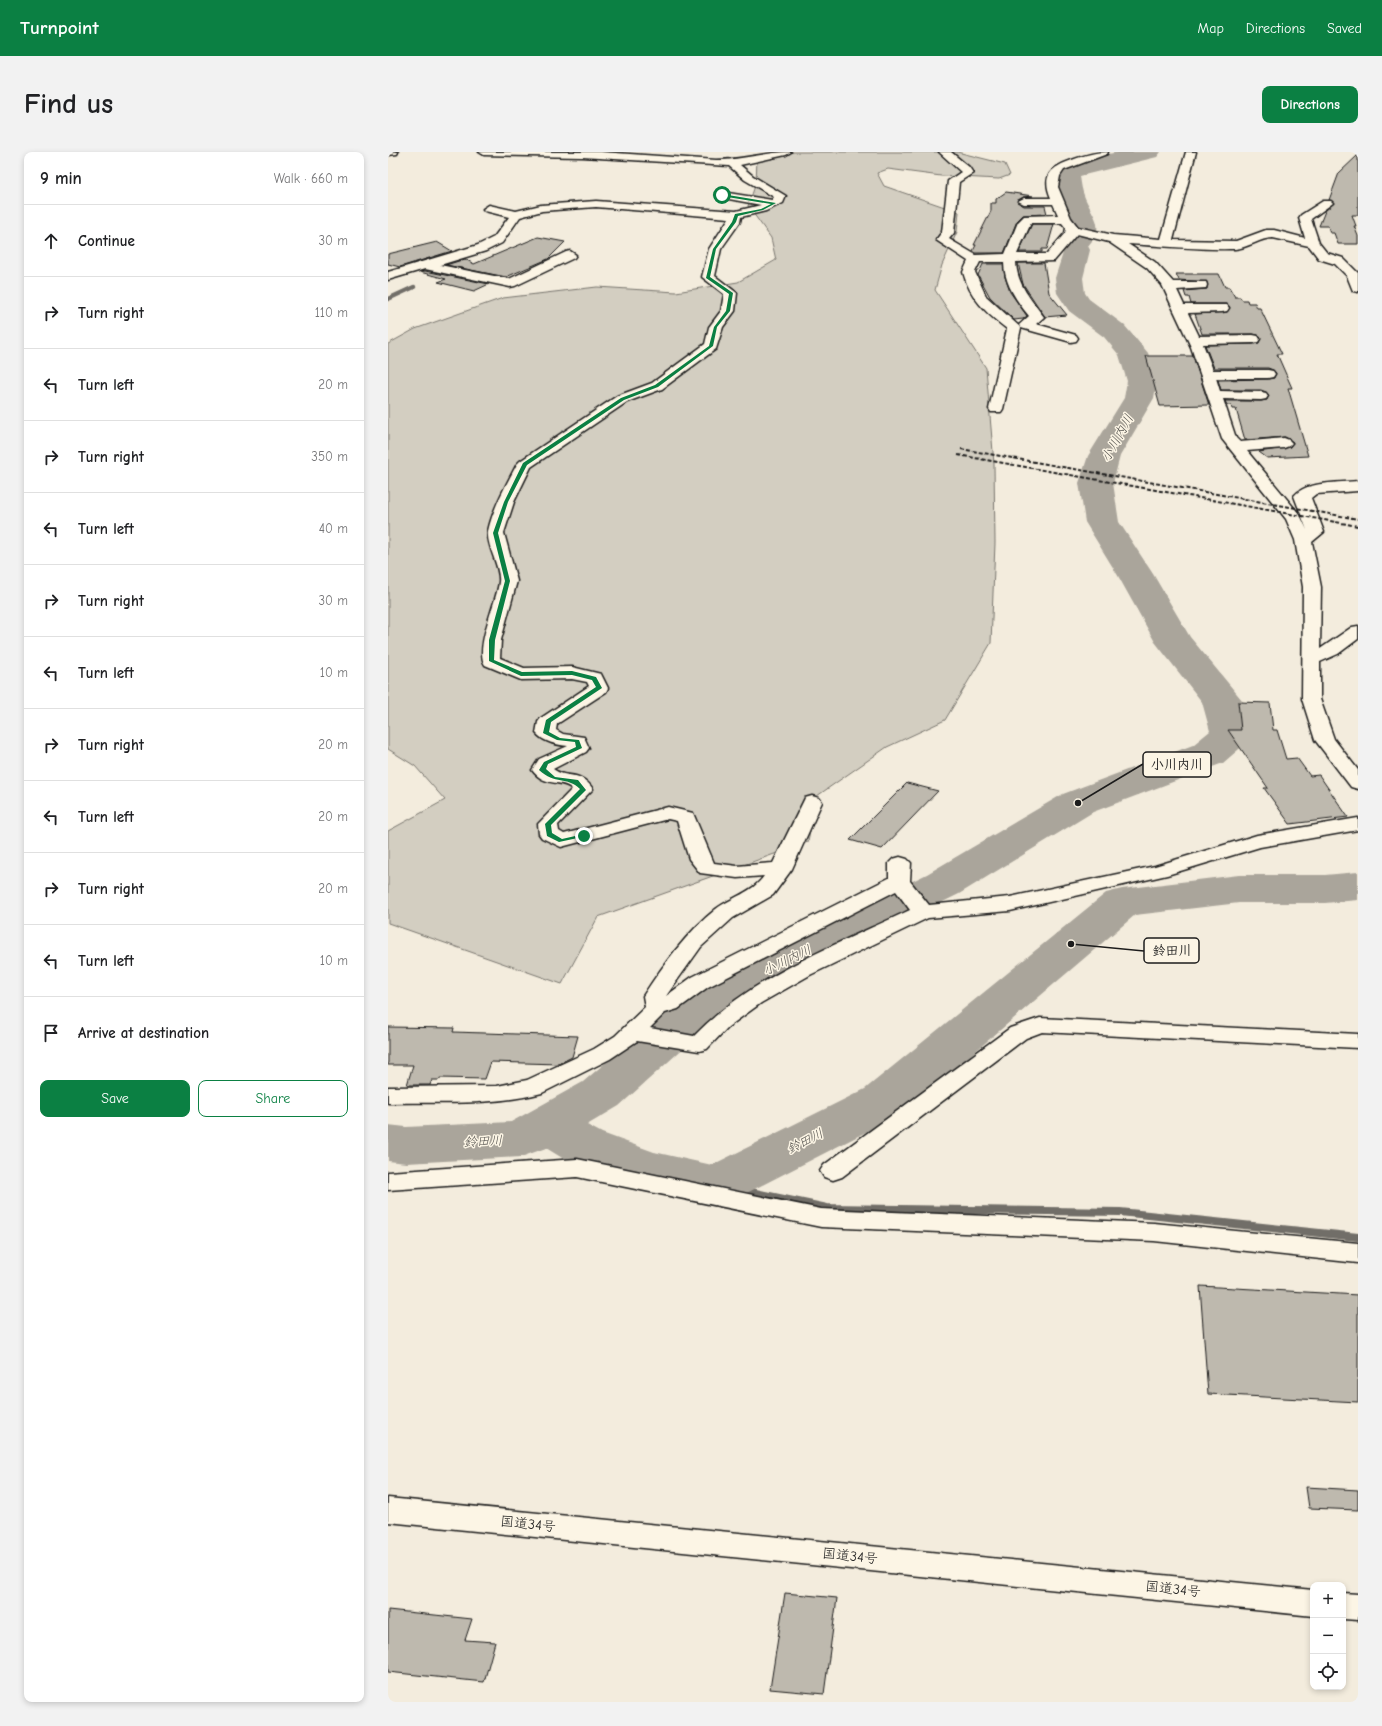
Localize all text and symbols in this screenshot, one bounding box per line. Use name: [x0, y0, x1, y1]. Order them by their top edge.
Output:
text: Turnpoint: [20, 17, 99, 39]
text: Map: [1197, 20, 1224, 37]
text: Directions: [1246, 20, 1305, 37]
text: Saved: [1327, 20, 1362, 37]
button: Directions: [1262, 86, 1358, 123]
text: Find us: [24, 88, 113, 120]
text: 9 min: [40, 169, 82, 188]
text: Walk · 660 m: [274, 171, 348, 186]
route start: [713, 186, 731, 204]
icon: ahead: [40, 230, 62, 252]
text: Continue: [78, 232, 135, 250]
text: 30 m: [318, 233, 348, 248]
icon: right: [40, 302, 62, 324]
text: Turn right: [78, 304, 144, 322]
text: 110 m: [315, 305, 348, 320]
icon: left: [40, 374, 62, 396]
text: Turn left: [78, 376, 134, 394]
text: 20 m: [318, 377, 348, 392]
water label: 小川内川: [1098, 412, 1136, 464]
icon: right: [40, 446, 62, 468]
text: Turn right: [78, 448, 144, 466]
text: 350 m: [311, 449, 348, 464]
icon: left: [40, 518, 62, 540]
text: Turn left: [78, 520, 134, 538]
text: 40 m: [319, 521, 348, 536]
icon: right: [40, 590, 62, 612]
text: Turn right: [78, 592, 144, 610]
text: 30 m: [318, 593, 348, 608]
icon: left: [40, 662, 62, 684]
text: Turn left: [78, 664, 134, 682]
text: 10 m: [320, 665, 348, 680]
icon: right: [40, 734, 62, 756]
text: Turn right: [78, 736, 144, 754]
text: 20 m: [318, 737, 348, 752]
callout: 小川内川: [1143, 752, 1211, 777]
text: 小川内川: [1151, 757, 1203, 772]
icon: left: [40, 806, 62, 828]
text: Turn left: [78, 808, 134, 826]
text: 20 m: [318, 809, 348, 824]
route end: [575, 827, 593, 845]
icon: right: [40, 878, 62, 900]
text: Turn right: [78, 880, 144, 898]
text: 20 m: [318, 881, 348, 896]
callout: 鈴田川: [1144, 938, 1199, 963]
water label: 小川内川: [760, 942, 814, 978]
text: 鈴田川: [1152, 943, 1192, 958]
icon: left: [40, 950, 62, 972]
text: Turn left: [78, 952, 134, 970]
text: 10 m: [320, 953, 348, 968]
icon: arrive: [40, 1022, 62, 1044]
text: Arrive at destination: [78, 1024, 209, 1042]
button: Save: [40, 1080, 190, 1117]
button: Share: [198, 1080, 348, 1117]
water label: 鈴田川: [784, 1125, 826, 1157]
water label: 鈴田川: [463, 1132, 503, 1150]
street label: 国道34号: [499, 1513, 557, 1535]
street label: 国道34号: [821, 1545, 879, 1567]
street label: 国道34号: [1144, 1578, 1202, 1600]
map controls: [1310, 1582, 1346, 1690]
button: +: [1310, 1582, 1346, 1618]
button: −: [1310, 1618, 1346, 1654]
button: locate: [1310, 1654, 1346, 1690]

